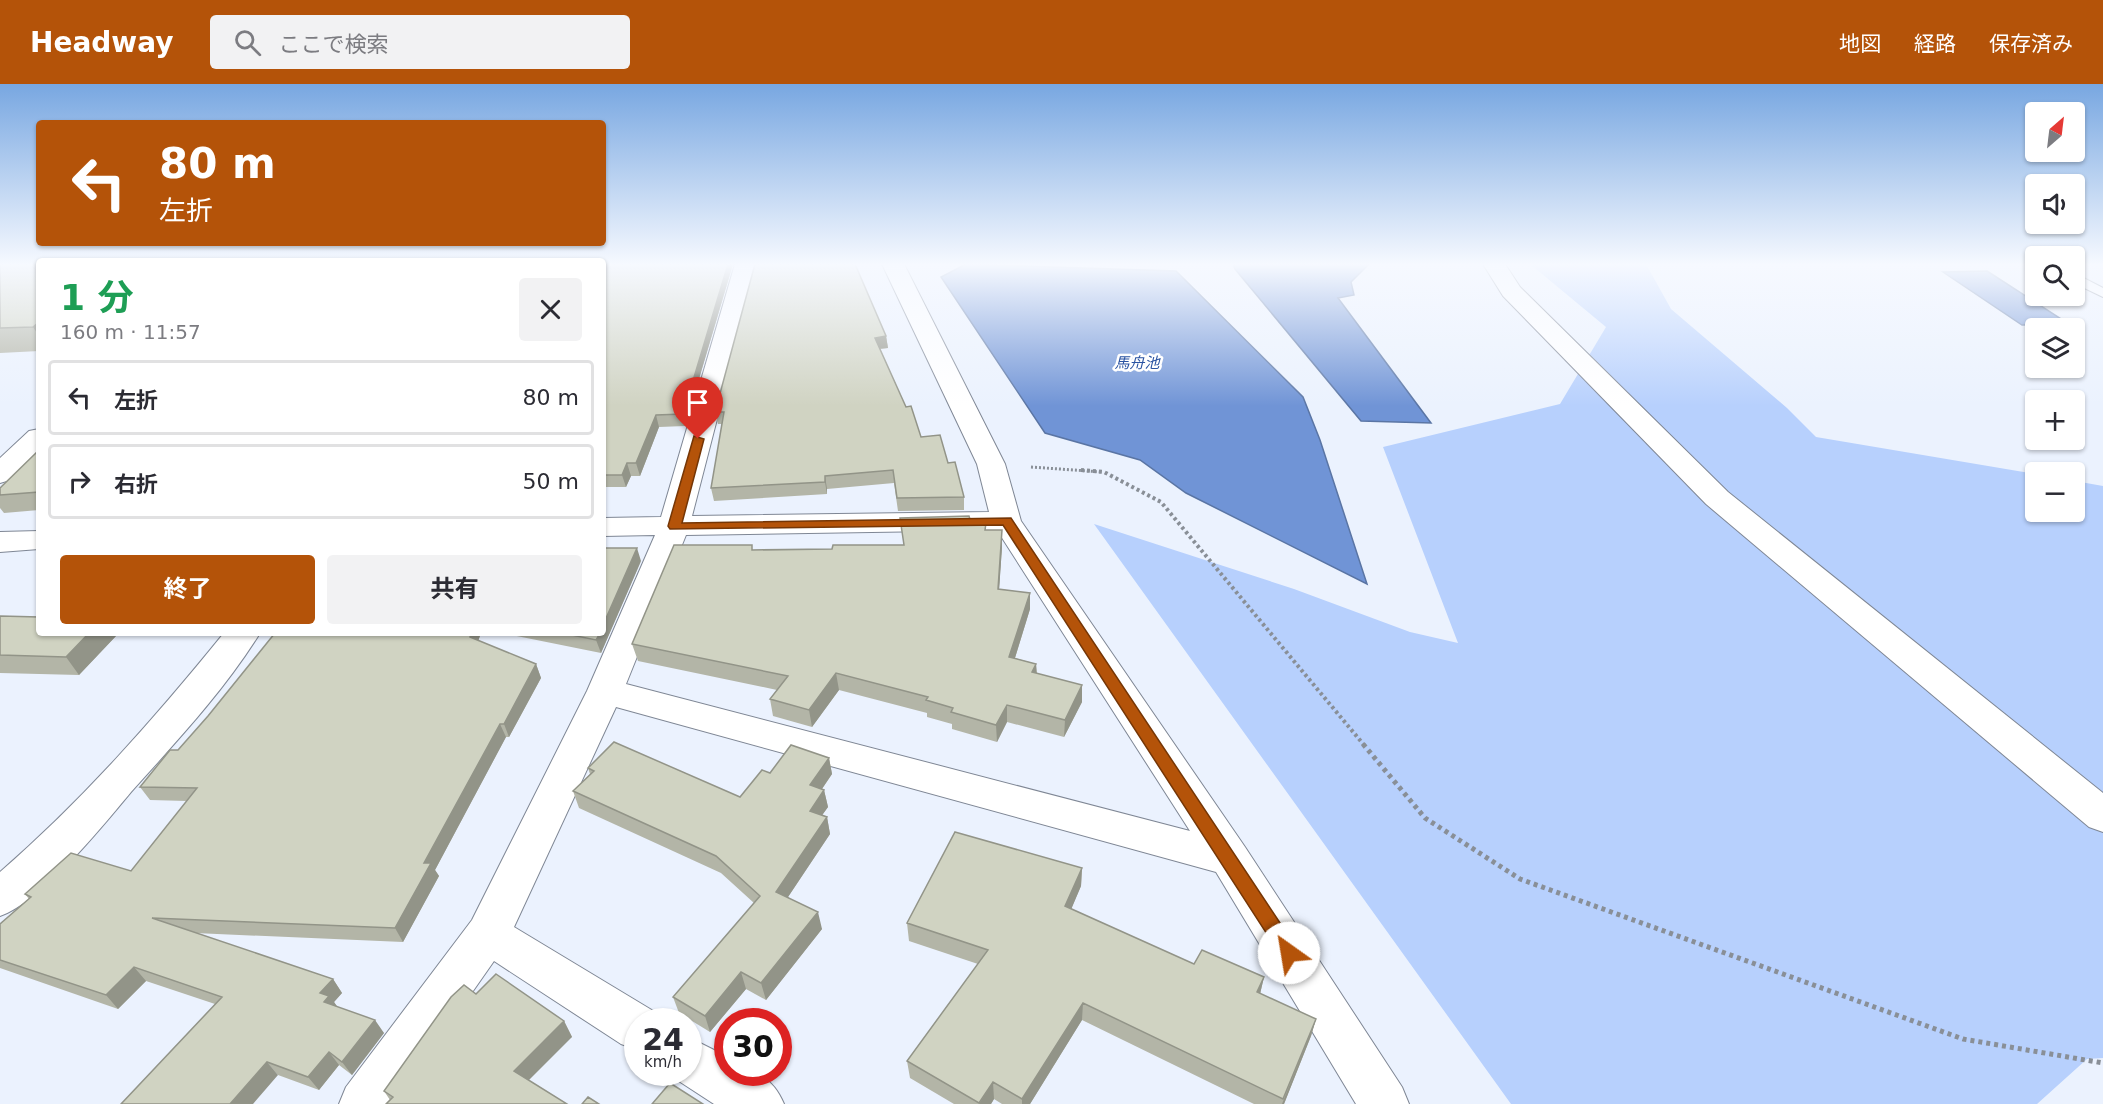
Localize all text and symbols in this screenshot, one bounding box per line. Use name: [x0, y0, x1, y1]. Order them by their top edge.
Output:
search box: [210, 15, 630, 69]
text: Headway: [30, 26, 174, 59]
icon: search: [231, 26, 264, 59]
text: ここで検索: [279, 32, 389, 57]
text: 地図: [1839, 32, 1881, 56]
text: 経路: [1914, 32, 1956, 56]
text: 保存済み: [1989, 32, 2073, 56]
north arrow: [2025, 102, 2085, 162]
map controls: [2025, 102, 2085, 522]
text: 80 m: [159, 139, 276, 188]
icon: left: [60, 144, 138, 222]
button: sound: [2025, 174, 2085, 234]
text: 左折: [159, 195, 213, 226]
button: search: [2025, 246, 2085, 306]
text: 1 分: [60, 277, 134, 318]
button: close: [519, 278, 582, 341]
button: layers: [2025, 318, 2085, 378]
text: 160 m · 11:57: [60, 320, 201, 344]
water label: 馬舟池: [1114, 354, 1161, 372]
pin: [672, 377, 723, 439]
icon: left: [63, 381, 96, 414]
text: 80 m: [523, 385, 579, 410]
icon: arrive: [681, 386, 714, 419]
text: 左折: [114, 388, 158, 413]
button: +: [2025, 390, 2085, 450]
button: −: [2025, 462, 2085, 522]
icon: right: [63, 465, 96, 498]
text: 50 m: [523, 469, 579, 494]
text: 右折: [114, 472, 158, 497]
button: 終了: [60, 555, 315, 624]
button: 共有: [327, 555, 582, 624]
position arrow: [1257, 921, 1321, 985]
speed limit sign: 30: [714, 1008, 792, 1086]
text: 24: [642, 1022, 684, 1057]
text: km/h: [644, 1053, 682, 1071]

